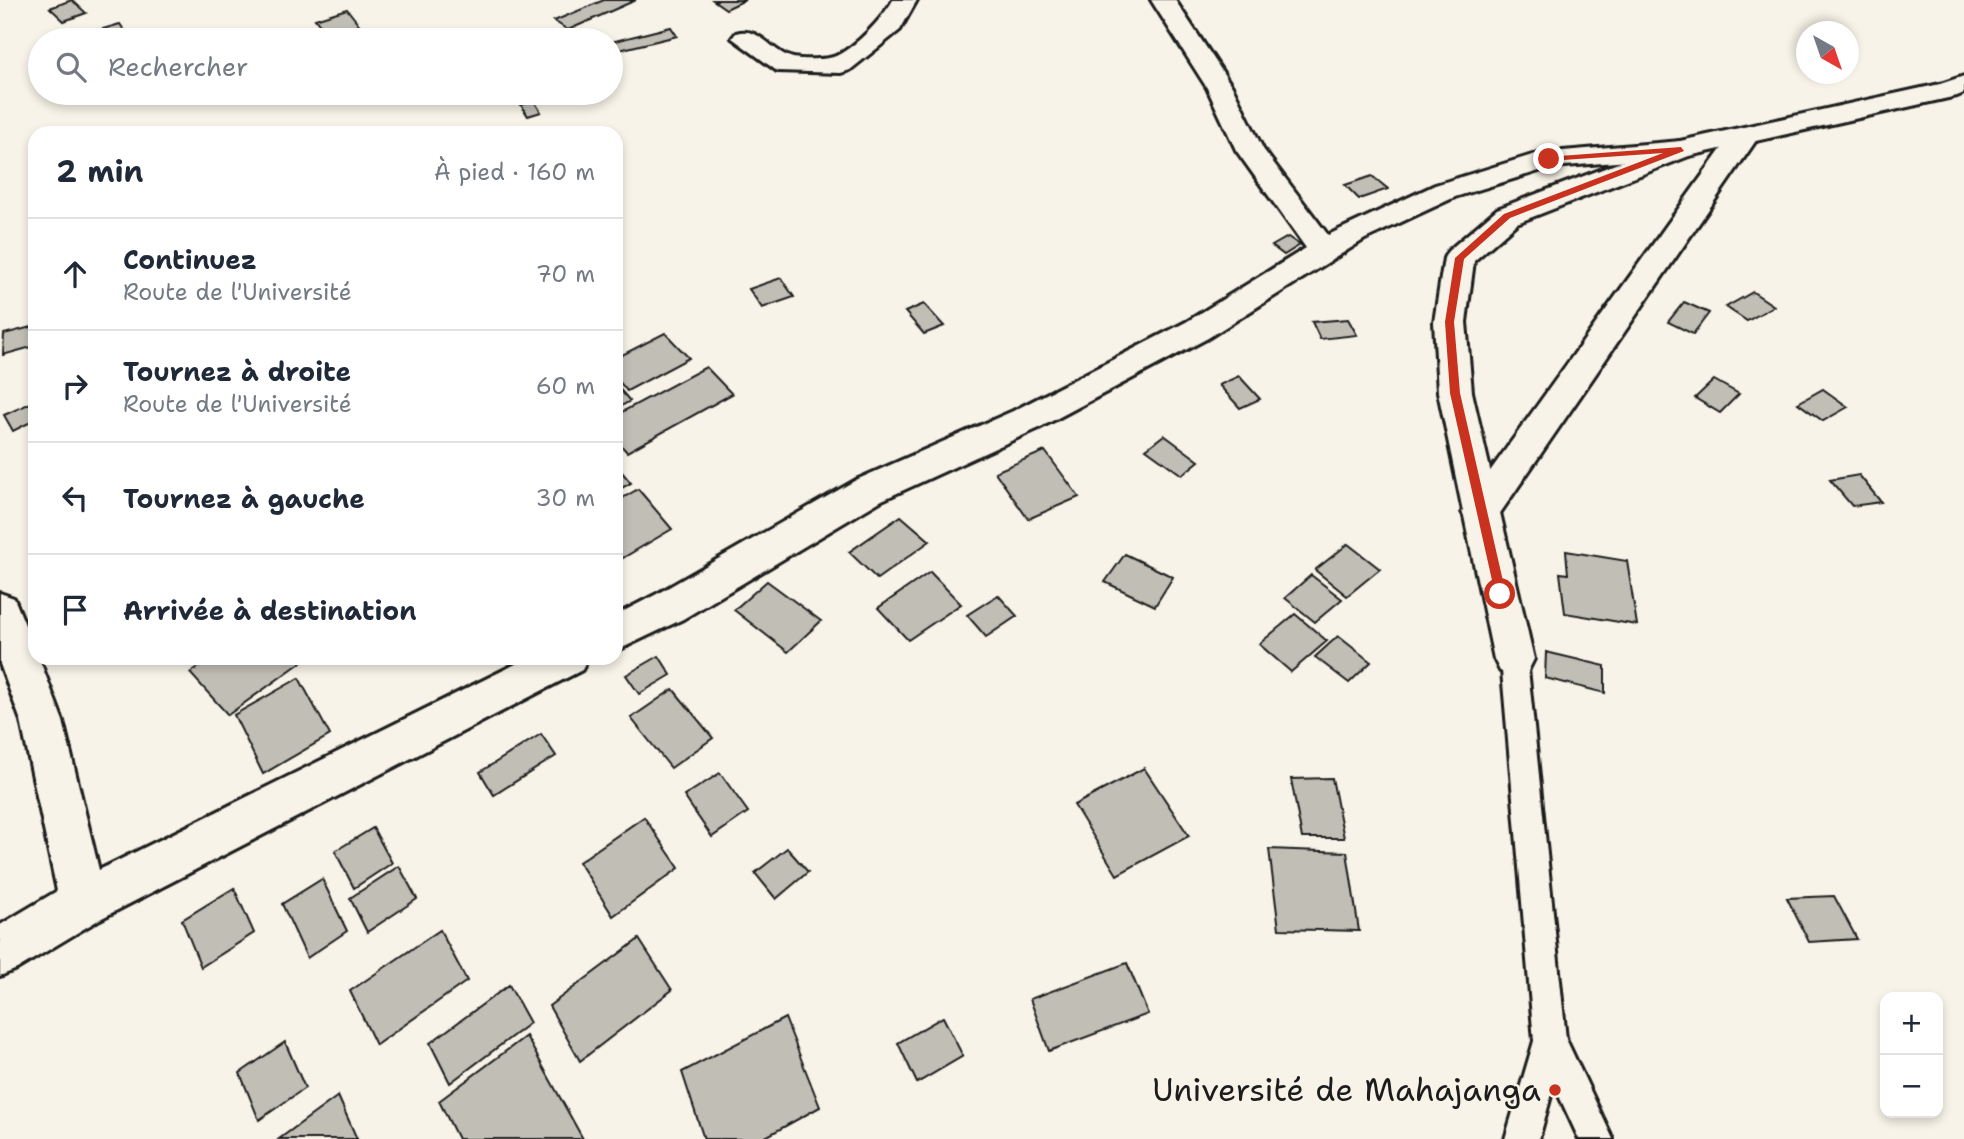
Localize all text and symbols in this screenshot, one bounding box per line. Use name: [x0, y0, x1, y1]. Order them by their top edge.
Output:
north arrow: [1796, 21, 1859, 84]
search box: [28, 28, 623, 105]
icon: search: [52, 48, 90, 86]
text: Rechercher: [108, 49, 248, 84]
route end: [1533, 143, 1564, 174]
text: 2 min: [56, 151, 143, 192]
text: À pied · 160 m: [434, 157, 595, 187]
text: Continuez: [123, 242, 257, 277]
icon: ahead: [56, 255, 94, 293]
text: 70 m: [536, 259, 595, 289]
text: Route de l'Université: [123, 277, 352, 307]
text: Tournez à droite: [123, 354, 351, 389]
icon: right: [56, 367, 94, 405]
text: 60 m: [536, 371, 595, 401]
text: Route de l'Université: [123, 389, 352, 419]
icon: left: [56, 479, 94, 517]
text: Tournez à gauche: [123, 481, 365, 516]
text: 30 m: [536, 483, 595, 513]
route start: [1484, 578, 1515, 609]
icon: arrive: [56, 591, 94, 629]
text: Arrivée à destination: [123, 593, 417, 628]
map controls: [1880, 992, 1943, 1118]
button: +: [1880, 992, 1943, 1055]
button: −: [1880, 1055, 1943, 1118]
place label: Université de Mahajanga: [1152, 1068, 1541, 1111]
marker: Université de Mahajanga: [1547, 1082, 1563, 1098]

